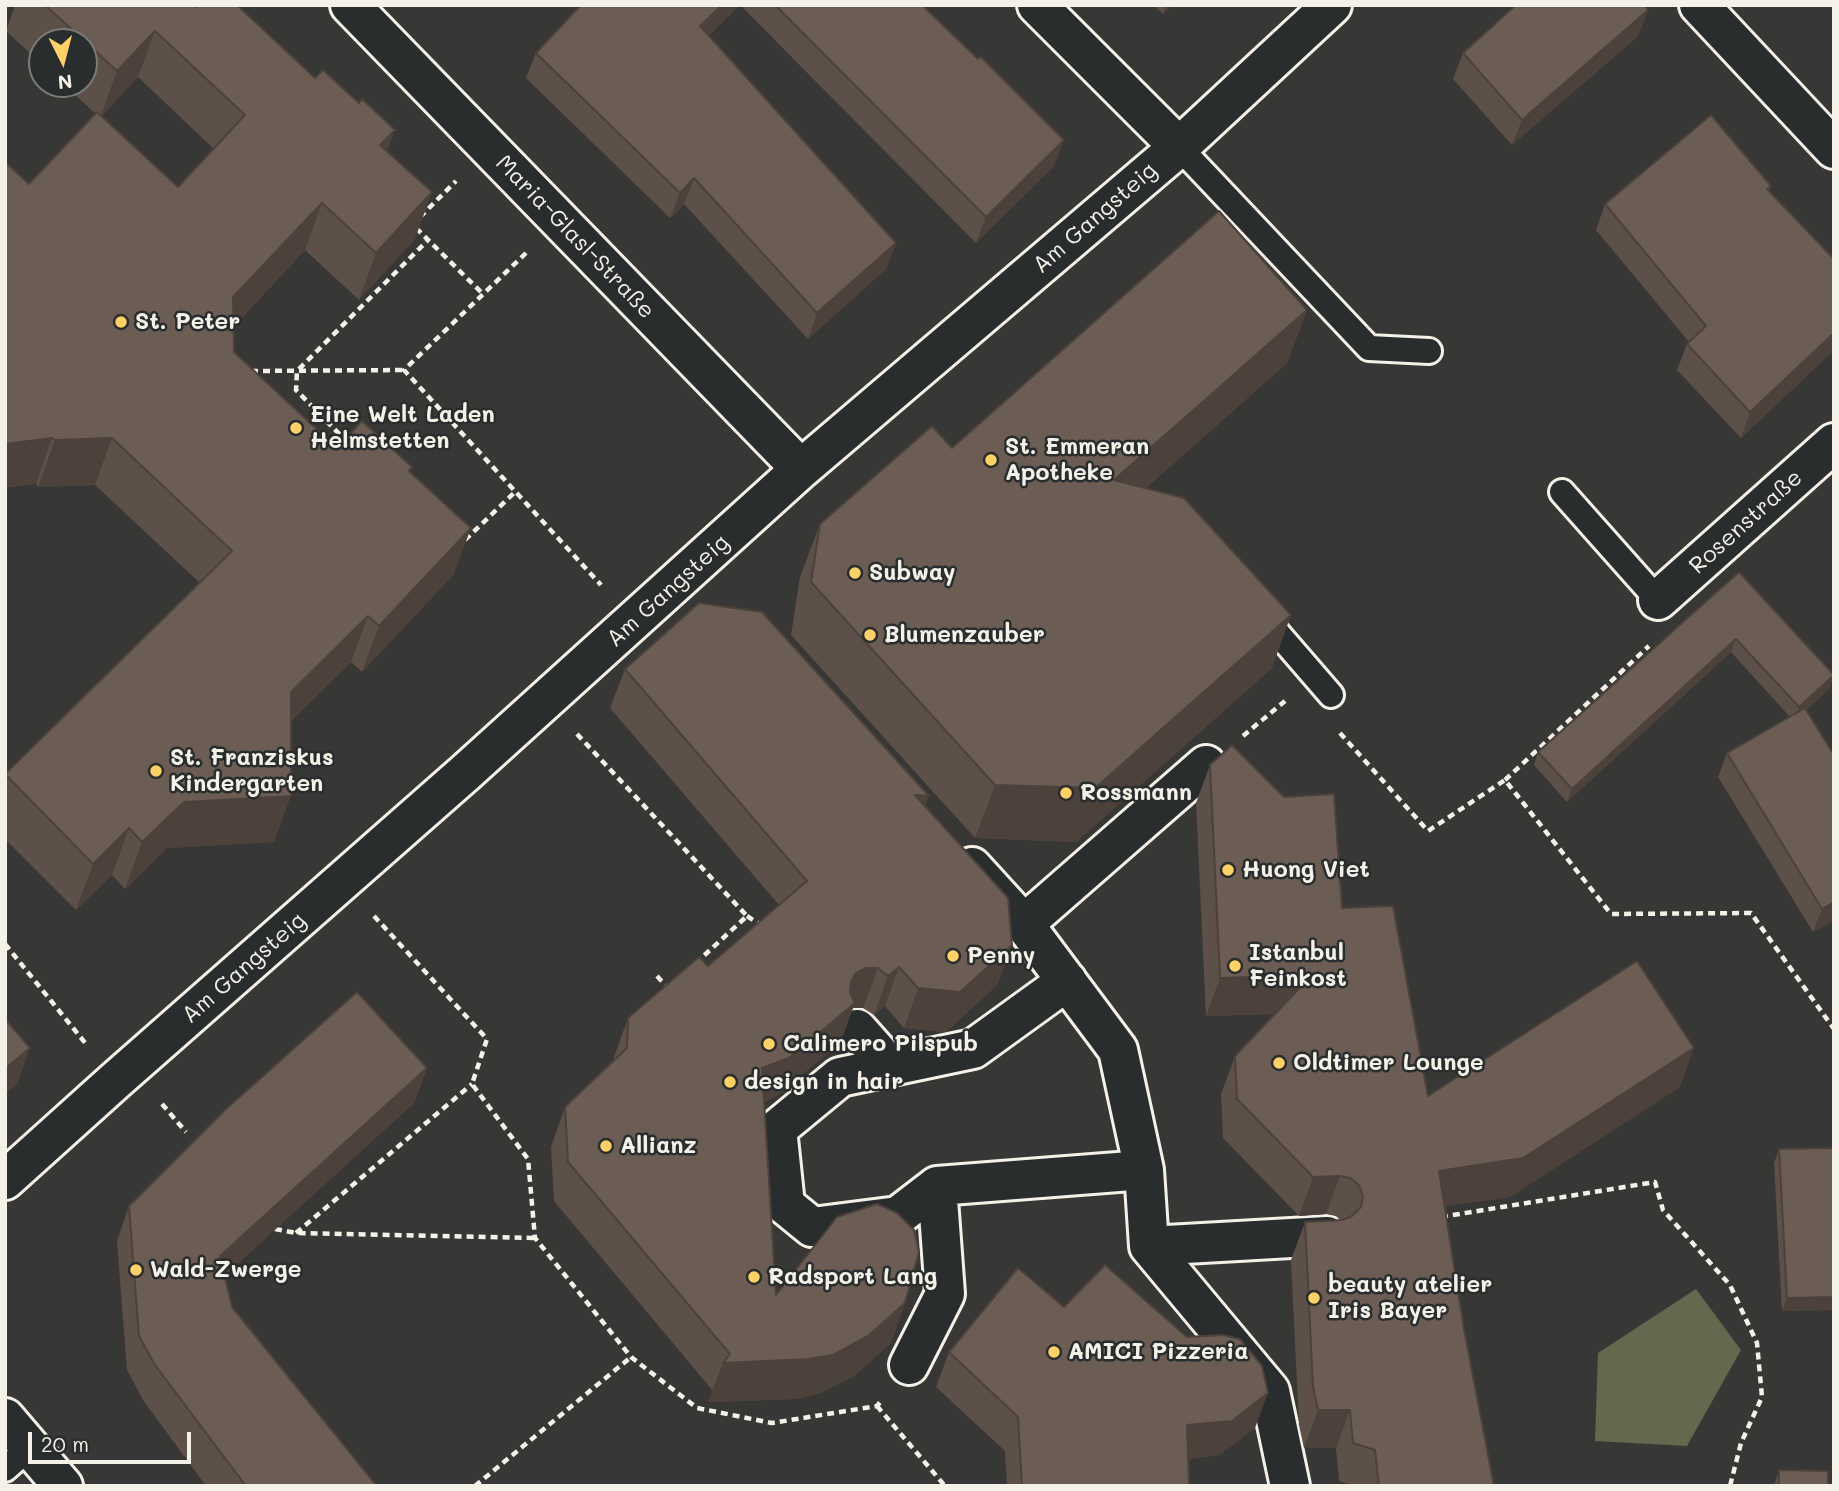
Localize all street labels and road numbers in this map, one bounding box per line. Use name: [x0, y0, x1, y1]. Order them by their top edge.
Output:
street label: Maria-Glasl-Straße: [490, 149, 660, 325]
street label: Am Gangsteig: [1027, 157, 1163, 279]
street label: Rosenstraße: [1684, 464, 1808, 580]
street label: Am Gangsteig: [601, 529, 735, 653]
street label: Am Gangsteig: [176, 907, 312, 1029]

